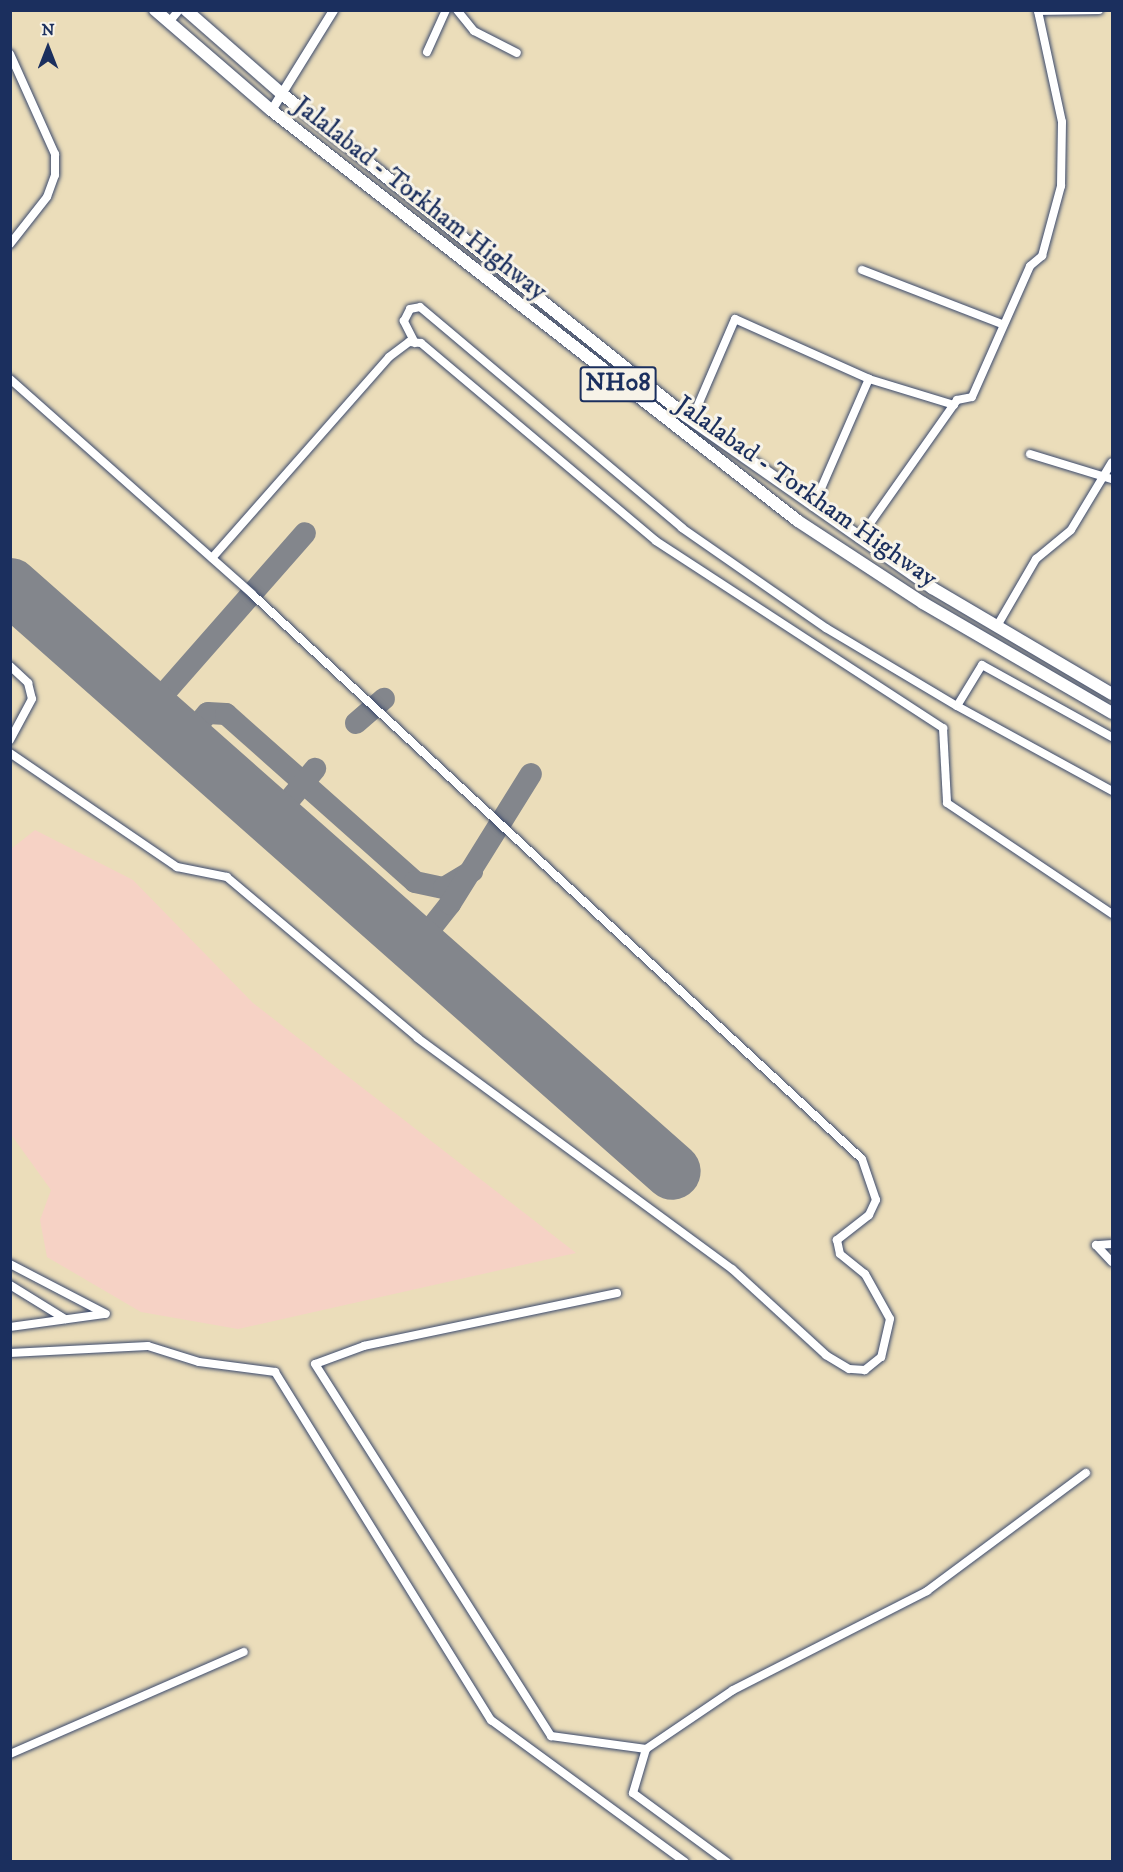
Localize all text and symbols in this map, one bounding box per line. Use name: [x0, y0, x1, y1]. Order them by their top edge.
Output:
north arrow: [18, 18, 78, 78]
text: N: [41, 20, 55, 40]
street label: Jalalabad - Torkham Highway: [287, 90, 553, 308]
road number: NH08: [579, 363, 657, 405]
street label: Jalalabad - Torkham Highway: [669, 390, 943, 594]

